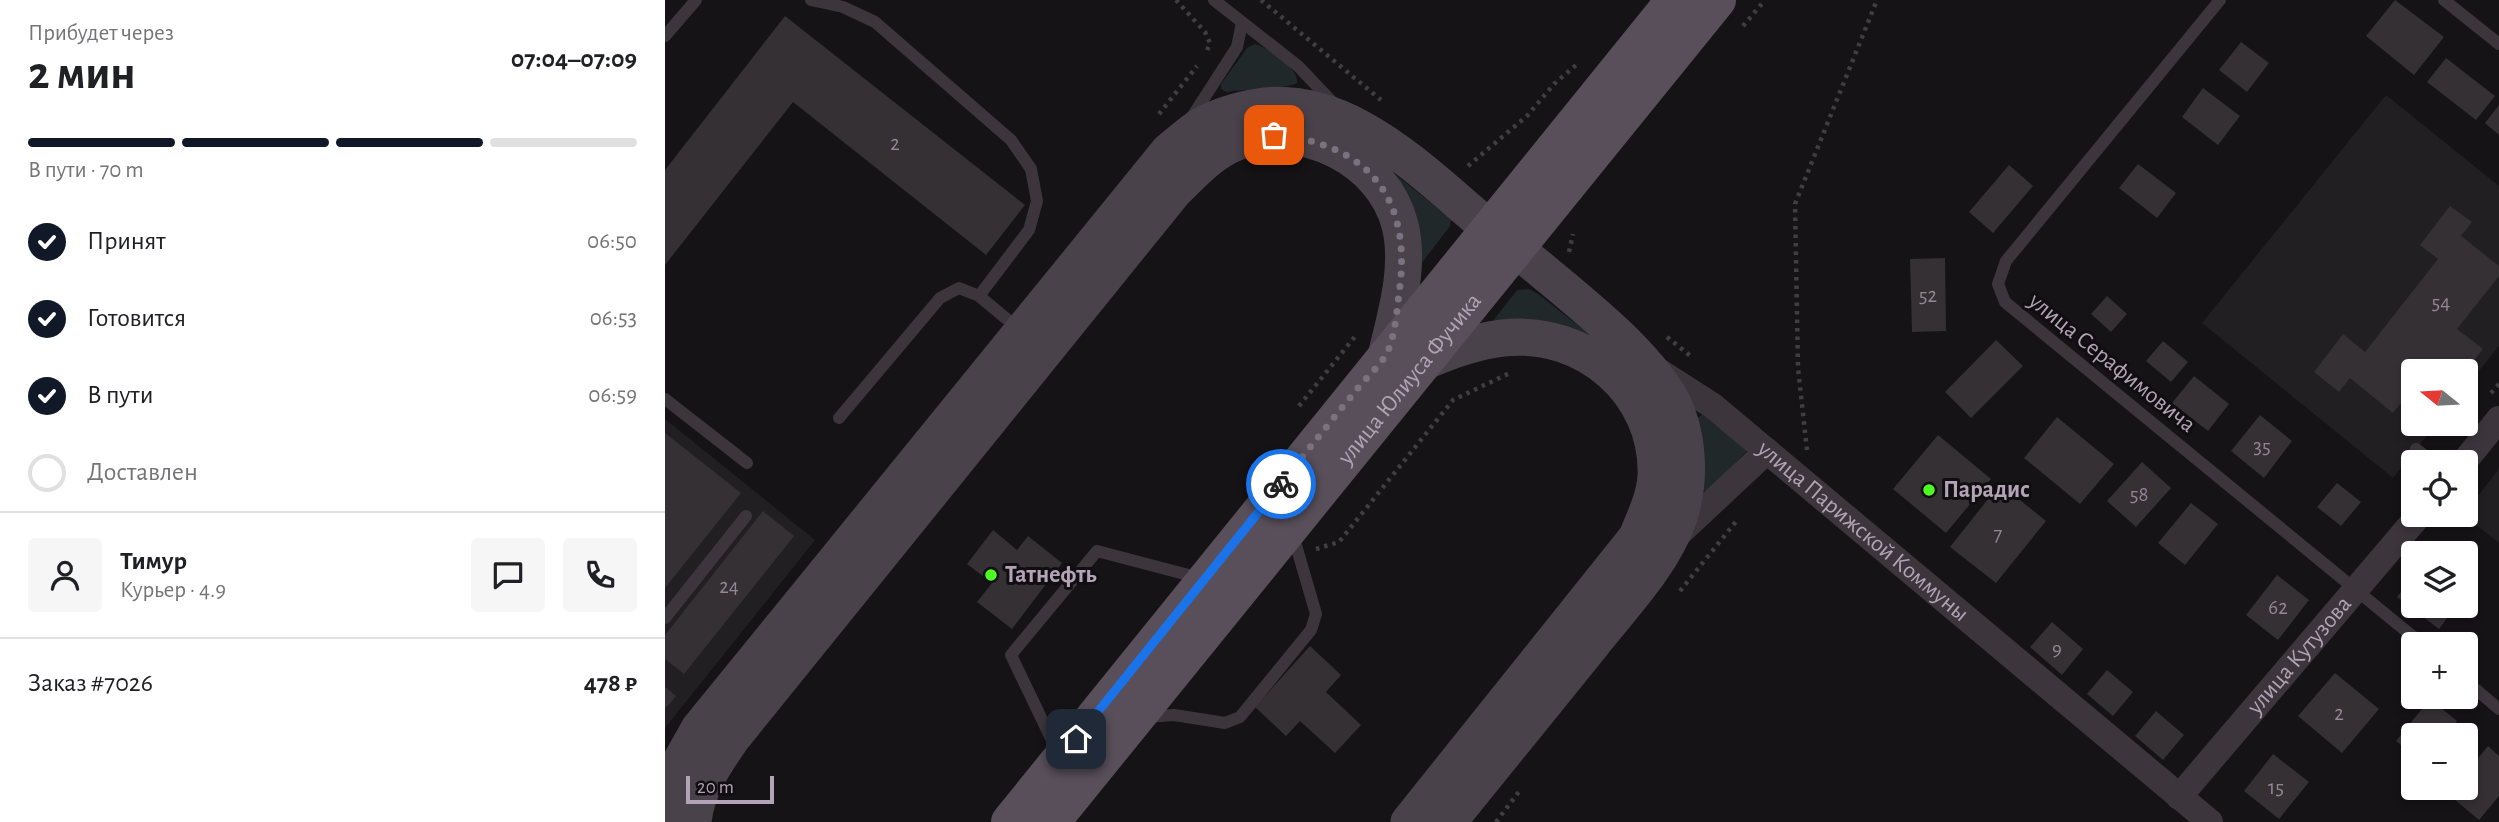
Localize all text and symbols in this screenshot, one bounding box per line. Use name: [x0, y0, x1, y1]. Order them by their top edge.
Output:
text: Прибудет через: [28, 22, 174, 45]
text: 07:04–07:09: [511, 46, 637, 72]
text: 2 мин: [28, 51, 136, 97]
pin: [1244, 105, 1304, 165]
icon: bag: [1255, 116, 1293, 154]
house number: 2: [890, 133, 900, 154]
text: В пути · 70 m: [28, 159, 144, 182]
icon: check: [28, 223, 66, 261]
text: Принят: [87, 228, 166, 254]
text: 06:50: [587, 230, 637, 253]
house number: 52: [1919, 285, 1937, 306]
street label: улица Серафимовича: [2023, 288, 2200, 437]
street label: улица Юлиуса Фучика: [1333, 289, 1486, 470]
house number: 54: [2432, 292, 2450, 313]
icon: check: [28, 300, 66, 338]
text: Готовится: [87, 305, 186, 331]
text: 06:53: [590, 307, 637, 330]
north arrow: [2401, 359, 2478, 436]
map controls: [2401, 359, 2478, 800]
icon: check: [28, 377, 66, 415]
text: В пути: [87, 382, 153, 408]
text: 06:59: [588, 384, 637, 407]
street label: улица Парижской Коммуны: [1752, 436, 1973, 626]
house number: 35: [2253, 436, 2271, 457]
courier: [1246, 449, 1316, 519]
button: locate: [2401, 450, 2478, 527]
text: Доставлен: [87, 459, 198, 485]
icon: bike: [1262, 465, 1300, 503]
place label: Парадис: [1943, 478, 2030, 502]
marker: Парадис: [1921, 482, 1937, 498]
house number: 58: [2130, 484, 2148, 505]
house number: 7: [1994, 524, 2003, 545]
button: person: [28, 538, 102, 612]
button: chat: [471, 538, 545, 612]
button: phone: [563, 538, 637, 612]
button: layers: [2401, 541, 2478, 618]
text: Тимур: [120, 548, 187, 574]
place label: Татнефть: [1005, 563, 1097, 587]
marker: Татнефть: [983, 567, 999, 583]
house number: 24: [719, 576, 739, 597]
text: Курьер · 4.9: [120, 579, 226, 602]
street label: улица Кутузова: [2242, 592, 2356, 720]
house number: 62: [2268, 597, 2288, 618]
button: +: [2401, 632, 2478, 709]
house number: 9: [2052, 638, 2062, 659]
text: Заказ #7026: [28, 670, 153, 696]
text: 478 ₽: [584, 670, 637, 696]
house number: 2: [2334, 703, 2344, 724]
pin: [1046, 709, 1106, 769]
icon: home: [1057, 720, 1095, 758]
button: −: [2401, 723, 2478, 800]
scale bar: [686, 773, 773, 805]
house number: 15: [2268, 777, 2284, 798]
text: 20 m: [697, 778, 734, 797]

